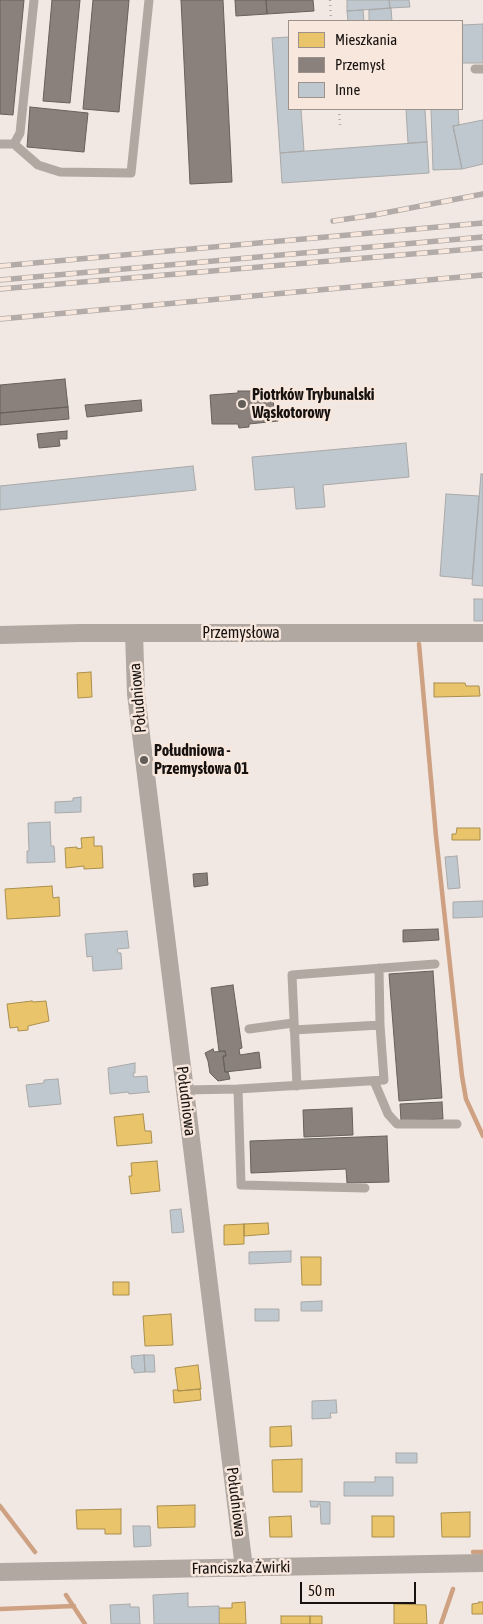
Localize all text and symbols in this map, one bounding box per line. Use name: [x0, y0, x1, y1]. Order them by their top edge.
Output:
legend: [288, 20, 463, 110]
text: Mieszkania: [335, 31, 397, 48]
text: Przemysł: [335, 56, 385, 73]
text: Inne: [335, 81, 360, 98]
place label: Piotrków Trybunalski Wąskotorowy: [252, 385, 374, 423]
marker: Piotrków Trybunalski Wąskotorowy: [236, 398, 248, 410]
street label: Przemysłowa: [202, 623, 280, 643]
street label: Południowa: [125, 662, 151, 734]
place label: Południowa - Przemysłowa 01: [154, 741, 249, 779]
marker: Południowa - Przemysłowa 01: [138, 754, 150, 766]
street label: Południowa: [172, 1065, 200, 1137]
street label: Południowa: [222, 1466, 250, 1538]
street label: Franciszka Żwirki: [191, 1558, 291, 1578]
scale bar: [303, 1572, 419, 1604]
text: 50 m: [308, 1582, 335, 1599]

